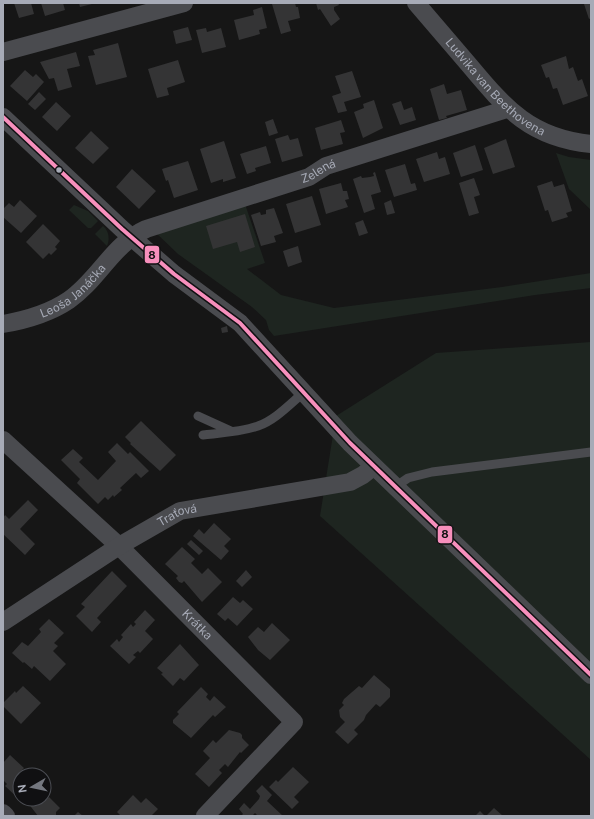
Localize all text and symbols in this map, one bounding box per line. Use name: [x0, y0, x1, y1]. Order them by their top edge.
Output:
street label: Ludvika van Beethovena: [442, 35, 547, 139]
street label: Zelená: [299, 156, 337, 186]
unlabelled marker: [54, 165, 64, 175]
line badge: 8: [144, 245, 160, 264]
text: 8: [148, 249, 156, 261]
street label: Leoša Janáčka: [38, 261, 109, 321]
street label: Traťová: [155, 501, 198, 529]
line badge: 8: [437, 525, 453, 544]
text: 8: [441, 528, 449, 540]
street label: Krátka: [179, 607, 215, 643]
north arrow: [12, 767, 52, 807]
text: N: [16, 783, 29, 794]

